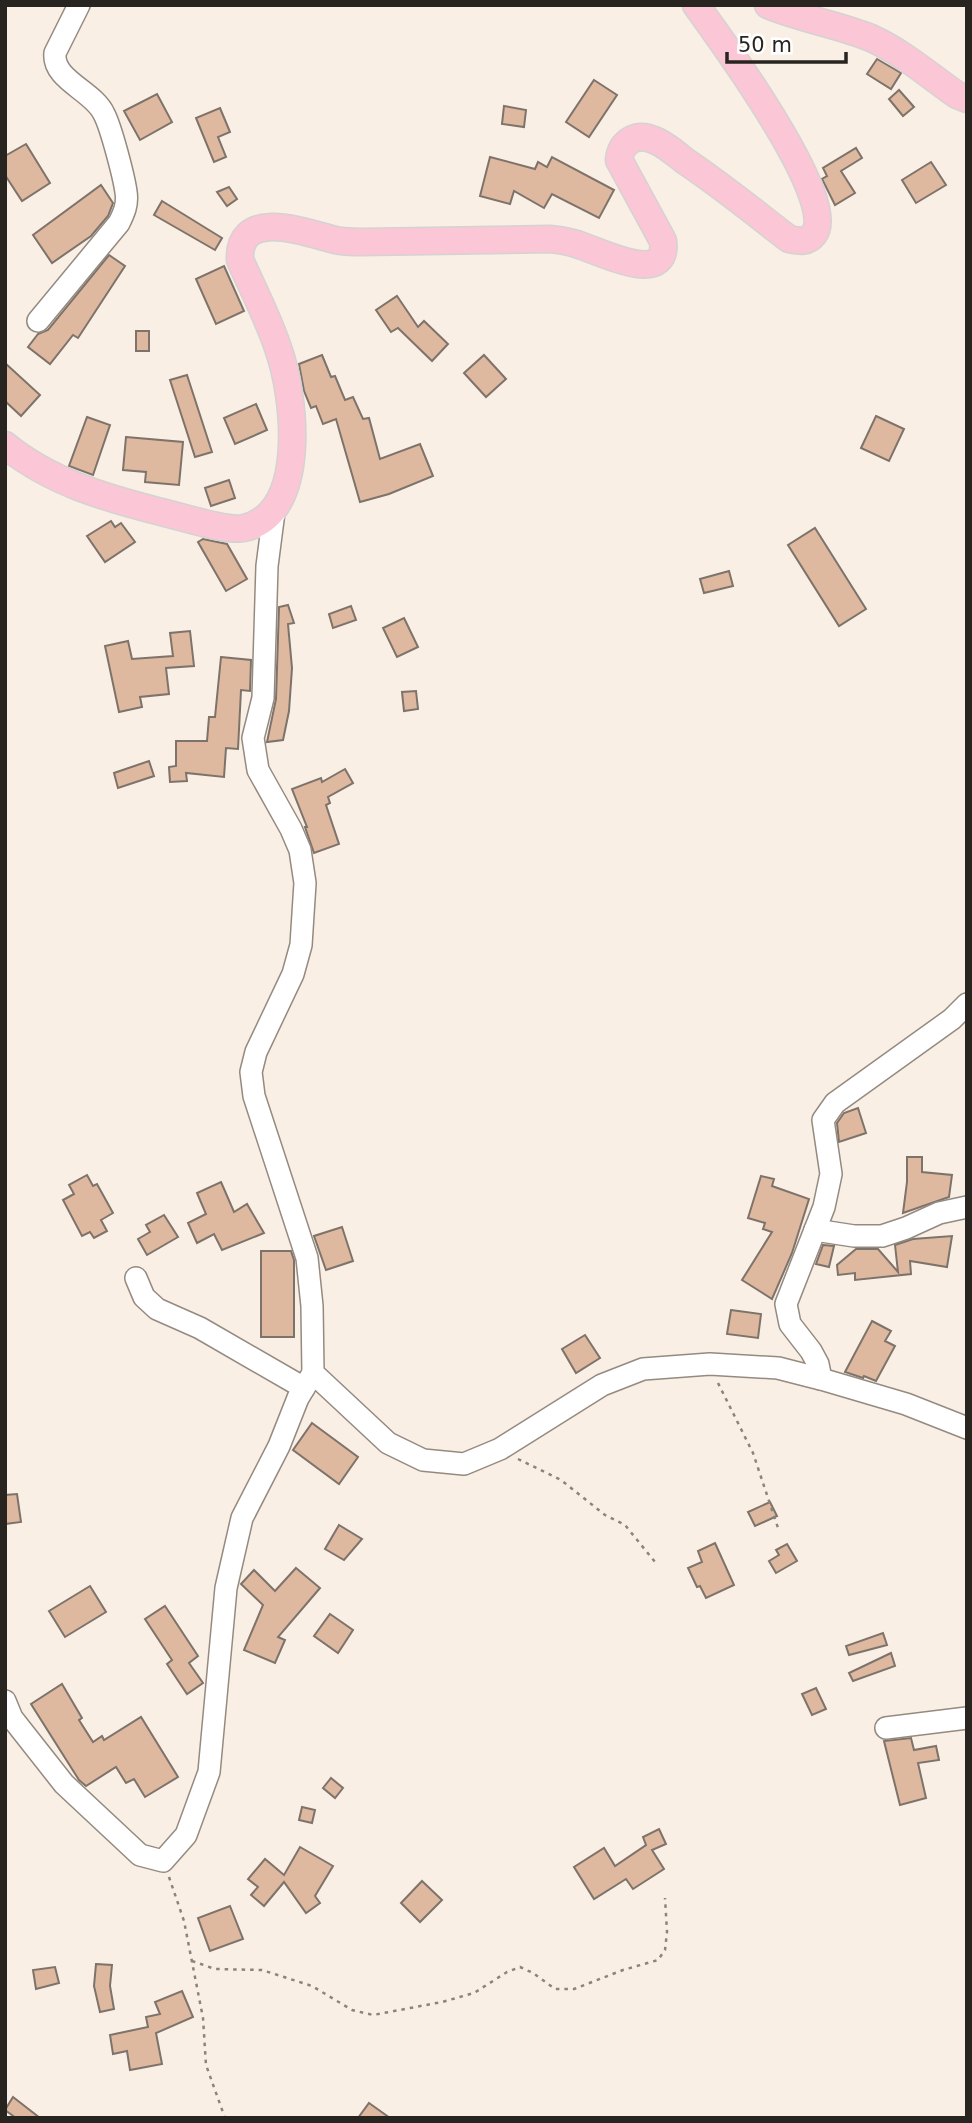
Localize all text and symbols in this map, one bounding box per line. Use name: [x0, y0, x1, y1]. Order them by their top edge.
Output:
scale bar: [727, 21, 846, 65]
text: 50 m: [738, 33, 792, 57]

